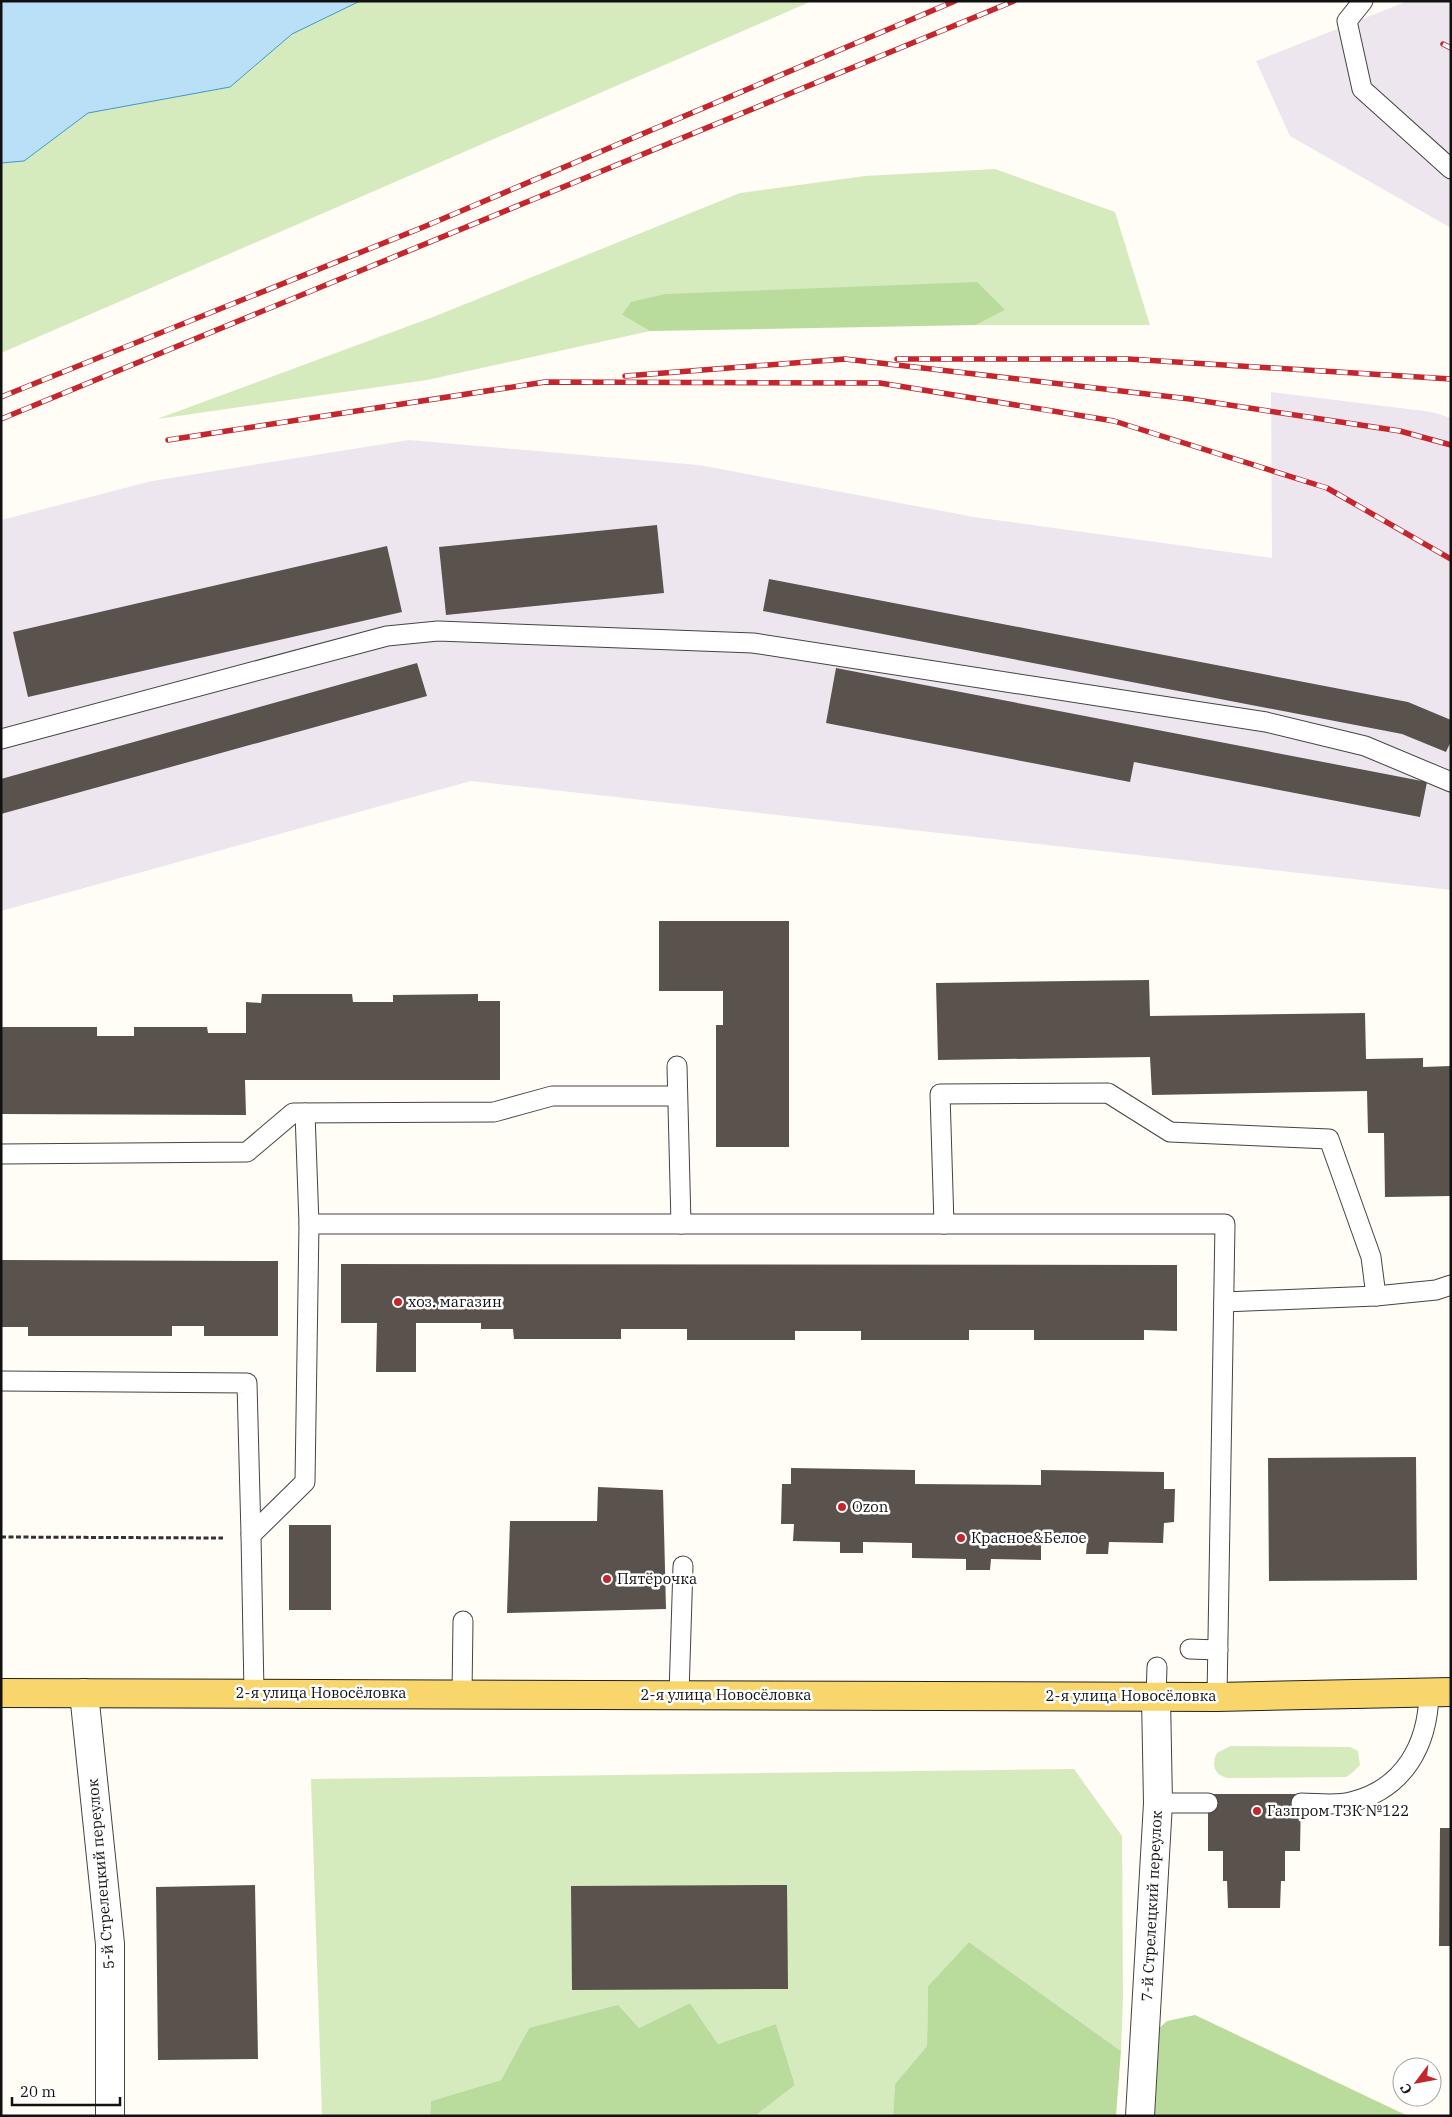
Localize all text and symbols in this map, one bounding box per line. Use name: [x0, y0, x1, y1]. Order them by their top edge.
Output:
place label: хоз. магазин: [408, 1292, 502, 1311]
marker: хоз. магазин: [392, 1296, 404, 1308]
place label: Ozon: [852, 1497, 889, 1516]
marker: Ozon: [836, 1501, 848, 1513]
place label: Красное&Белое: [971, 1528, 1087, 1547]
marker: Красное&Белое: [955, 1532, 967, 1544]
place label: Пятёрочка: [617, 1569, 697, 1588]
marker: Пятёрочка: [601, 1573, 613, 1585]
street label: 2-я улица Новосёловка: [236, 1683, 406, 1702]
street label: 2-я улица Новосёловка: [641, 1685, 811, 1704]
street label: 2-я улица Новосёловка: [1046, 1686, 1216, 1705]
street label: 5-й Стрелецкий переулок: [83, 1778, 118, 1970]
place label: Газпром ТЗК №122: [1267, 1801, 1409, 1820]
marker: Газпром ТЗК №122: [1251, 1805, 1263, 1817]
street label: 7-й Стрелецкий переулок: [1137, 1810, 1166, 2002]
north arrow: [1392, 2057, 1442, 2107]
scale bar: [12, 2074, 120, 2106]
text: С: [1396, 2080, 1416, 2098]
text: 20 m: [20, 2082, 56, 2101]

